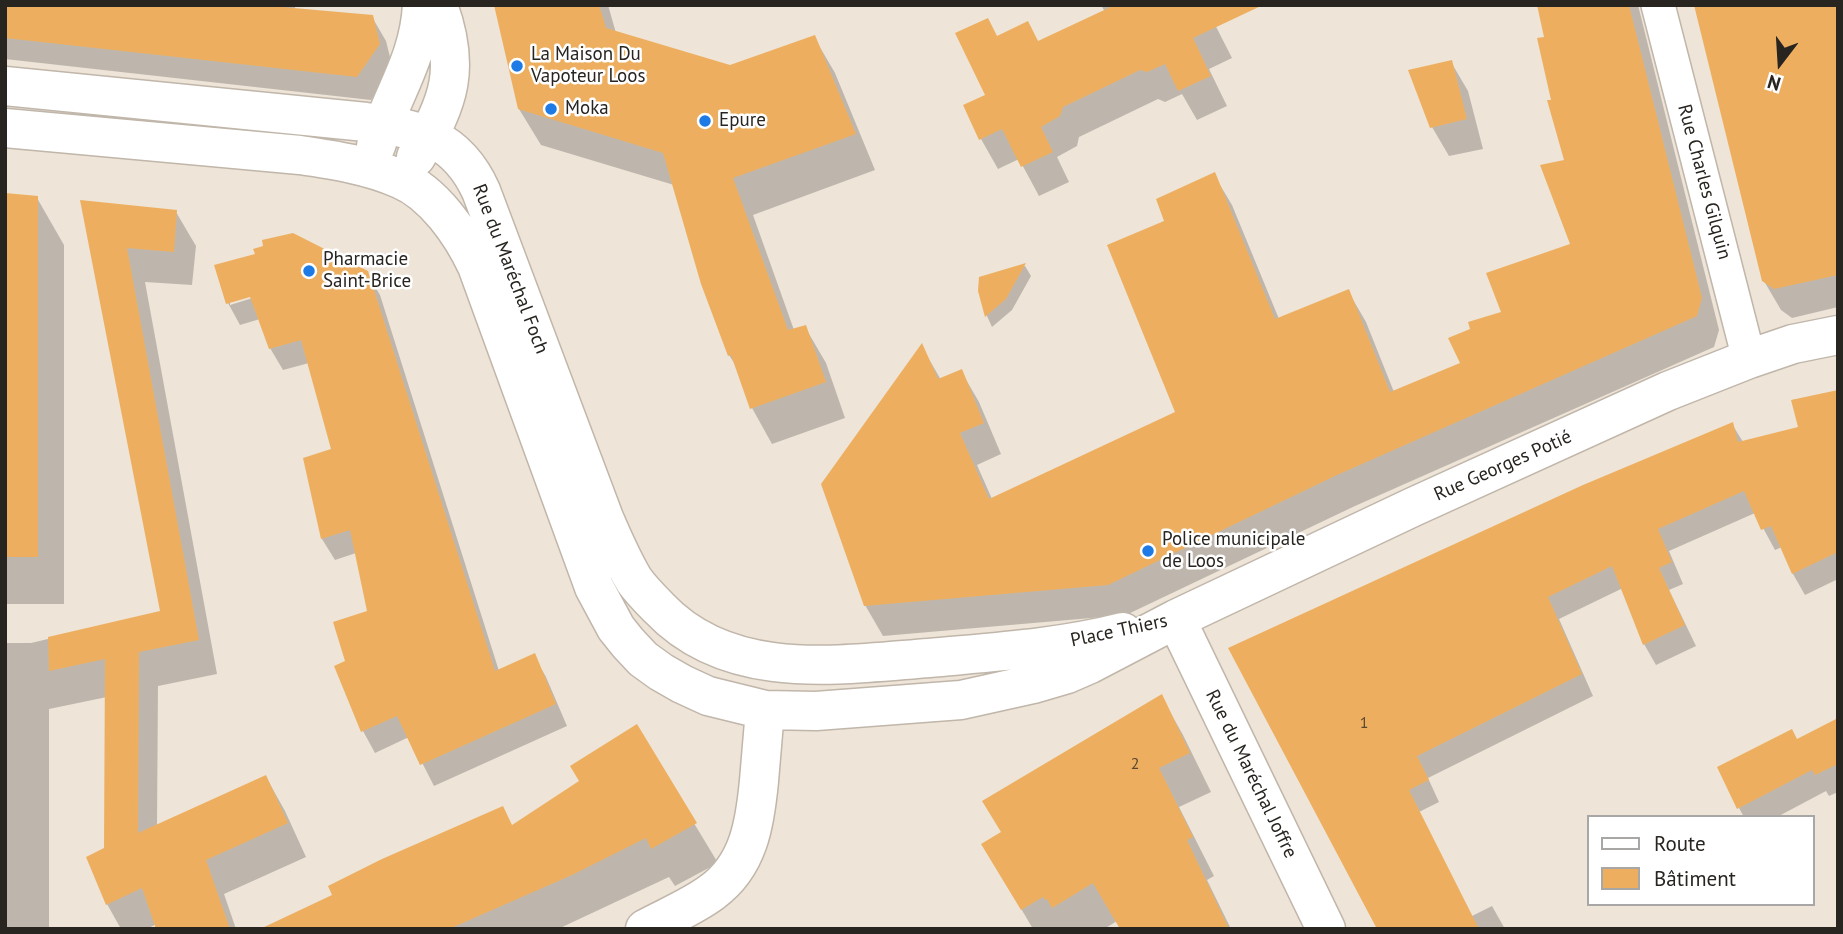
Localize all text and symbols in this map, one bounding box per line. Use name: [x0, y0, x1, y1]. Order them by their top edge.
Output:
north arrow: [1745, 28, 1815, 98]
place label: La Maison Du Vapoteur Loos: [531, 44, 645, 88]
marker: La Maison Du Vapoteur Loos: [509, 58, 525, 74]
text: N: [1764, 70, 1783, 96]
place label: Moka: [565, 98, 609, 120]
marker: Moka: [543, 101, 559, 117]
street label: Rue Charles Gilquin: [1672, 102, 1736, 262]
place label: Epure: [719, 110, 766, 132]
marker: Epure: [697, 113, 713, 129]
street label: Rue du Maréchal Foch: [467, 181, 553, 357]
place label: Pharmacie Saint-Brice: [323, 249, 411, 293]
marker: Pharmacie Saint-Brice: [301, 263, 317, 279]
street label: Rue Georges Potié: [1431, 425, 1575, 507]
place label: Police municipale de Loos: [1162, 529, 1305, 573]
marker: Police municipale de Loos: [1140, 543, 1156, 559]
street label: Place Thiers: [1068, 610, 1170, 652]
street label: Rue du Maréchal Joffre: [1200, 686, 1302, 862]
house number: 1: [1360, 713, 1368, 733]
house number: 2: [1131, 754, 1139, 774]
legend: [1588, 815, 1815, 906]
text: Route: [1654, 830, 1706, 857]
text: Bâtiment: [1654, 865, 1736, 892]

